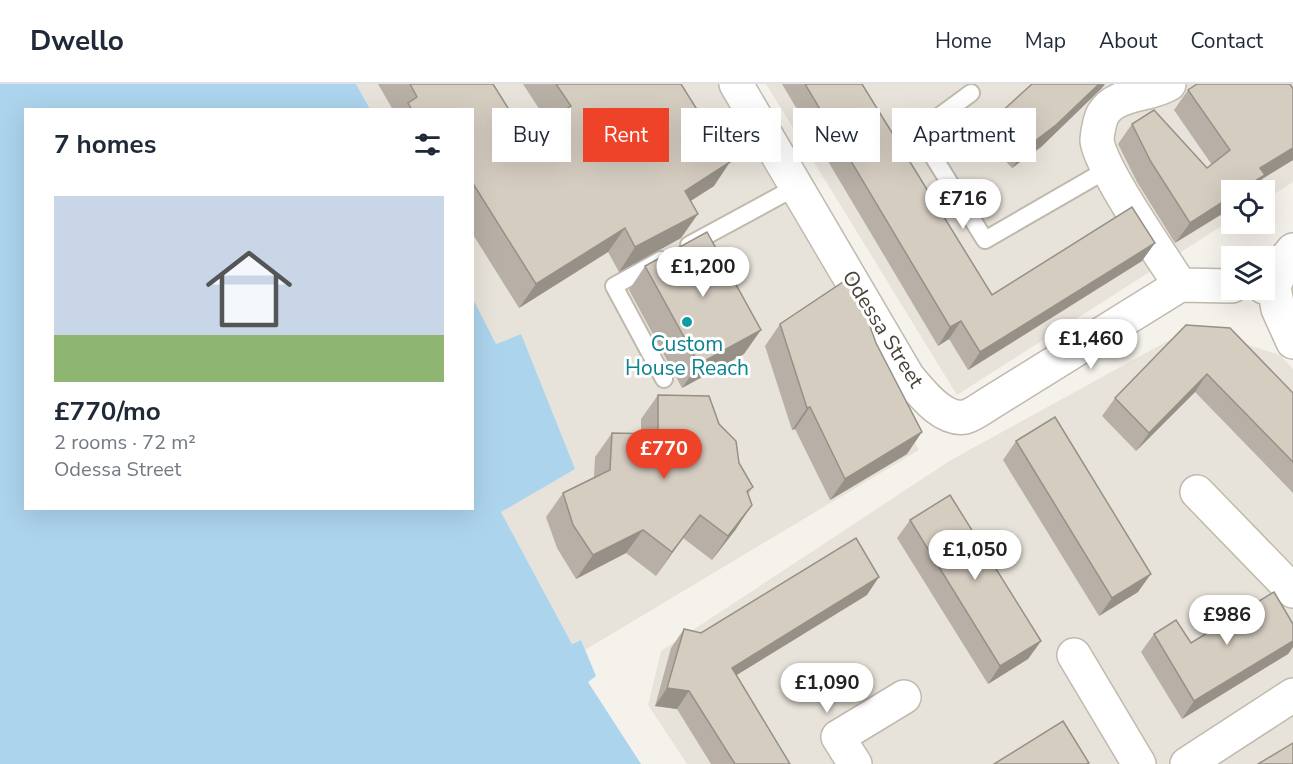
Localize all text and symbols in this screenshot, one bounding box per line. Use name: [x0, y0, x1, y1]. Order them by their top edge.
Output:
text: Dwello: [30, 22, 124, 60]
text: Home: [935, 27, 992, 55]
text: Map: [1025, 27, 1066, 55]
text: About: [1099, 27, 1157, 55]
text: Contact: [1190, 27, 1263, 55]
chip: Buy: [492, 108, 571, 162]
chip: Rent: [583, 108, 669, 162]
chip: Filters: [681, 108, 781, 162]
chip: New: [793, 108, 880, 162]
chip: Apartment: [892, 108, 1036, 162]
text: 7 homes: [54, 127, 156, 162]
icon: filters: [411, 128, 444, 161]
pin: £716: [927, 179, 999, 230]
map controls: [1221, 180, 1275, 300]
button: locate: [1221, 180, 1275, 234]
text: £716: [939, 185, 987, 212]
icon: home: [195, 235, 303, 343]
button: layers: [1221, 246, 1275, 300]
pin: £1,200: [654, 247, 752, 298]
text: £1,200: [671, 253, 735, 280]
street label: Odessa Street: [836, 265, 931, 394]
marker: Custom House Reach: [680, 315, 694, 329]
pin: £1,460: [1042, 319, 1140, 370]
text: £1,460: [1059, 325, 1123, 352]
place label: Custom House Reach: [625, 330, 749, 382]
text: £770/mo: [54, 394, 161, 429]
text: 2 rooms · 72 m²: [54, 429, 196, 456]
pin: £770: [628, 429, 700, 480]
text: £770: [640, 435, 688, 462]
text: Odessa Street: [54, 456, 181, 483]
pin: £1,050: [926, 530, 1024, 581]
text: £1,050: [943, 536, 1007, 563]
pin: £986: [1191, 595, 1263, 646]
text: £986: [1203, 601, 1251, 628]
pin: £1,090: [778, 663, 876, 714]
text: £1,090: [795, 669, 859, 696]

